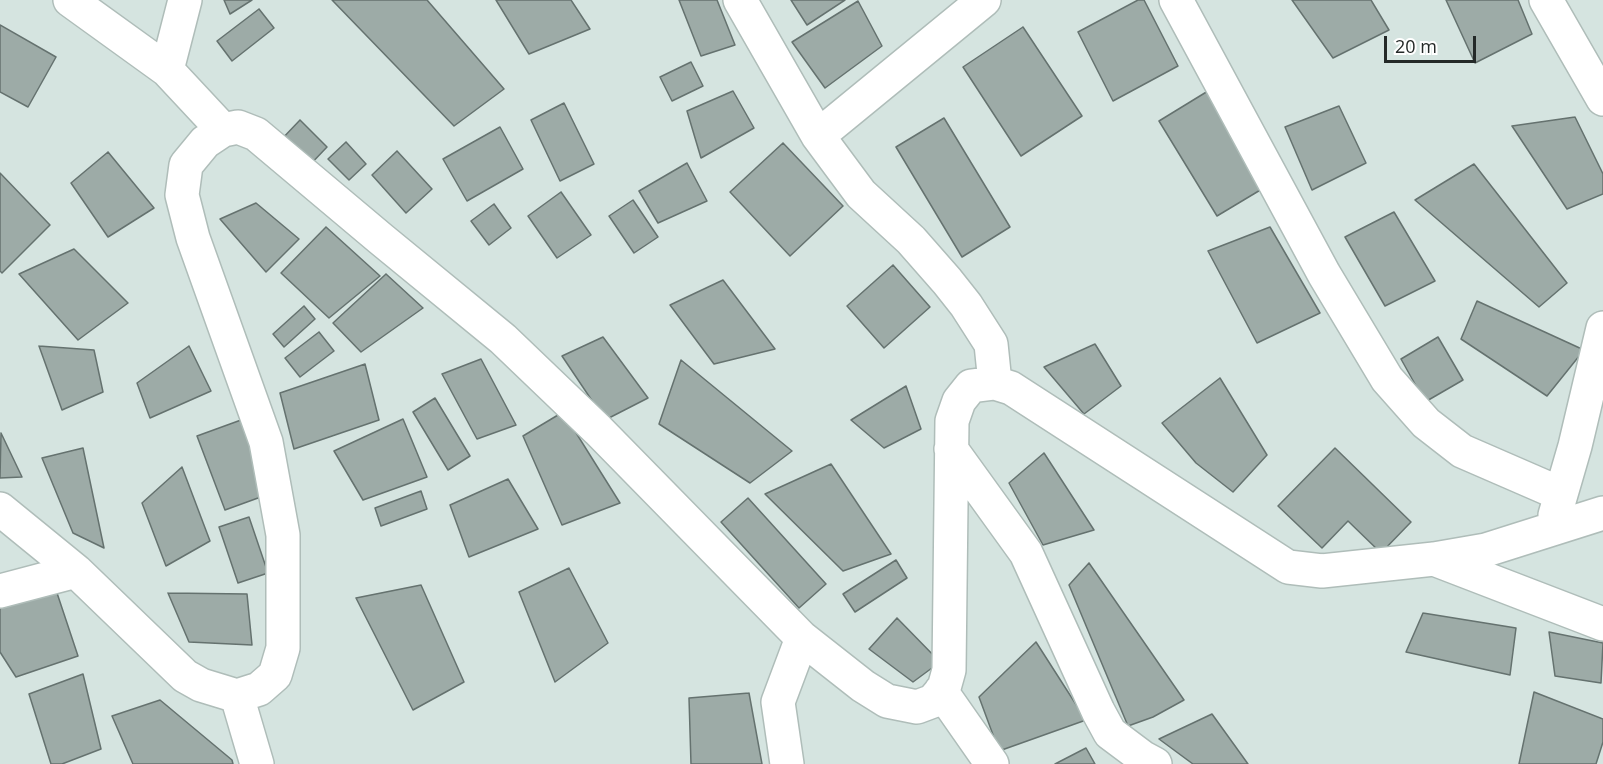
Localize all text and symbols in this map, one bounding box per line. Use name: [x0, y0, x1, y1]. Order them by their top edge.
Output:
scale bar: [1387, 24, 1478, 62]
text: 20 m: [1395, 34, 1437, 58]

